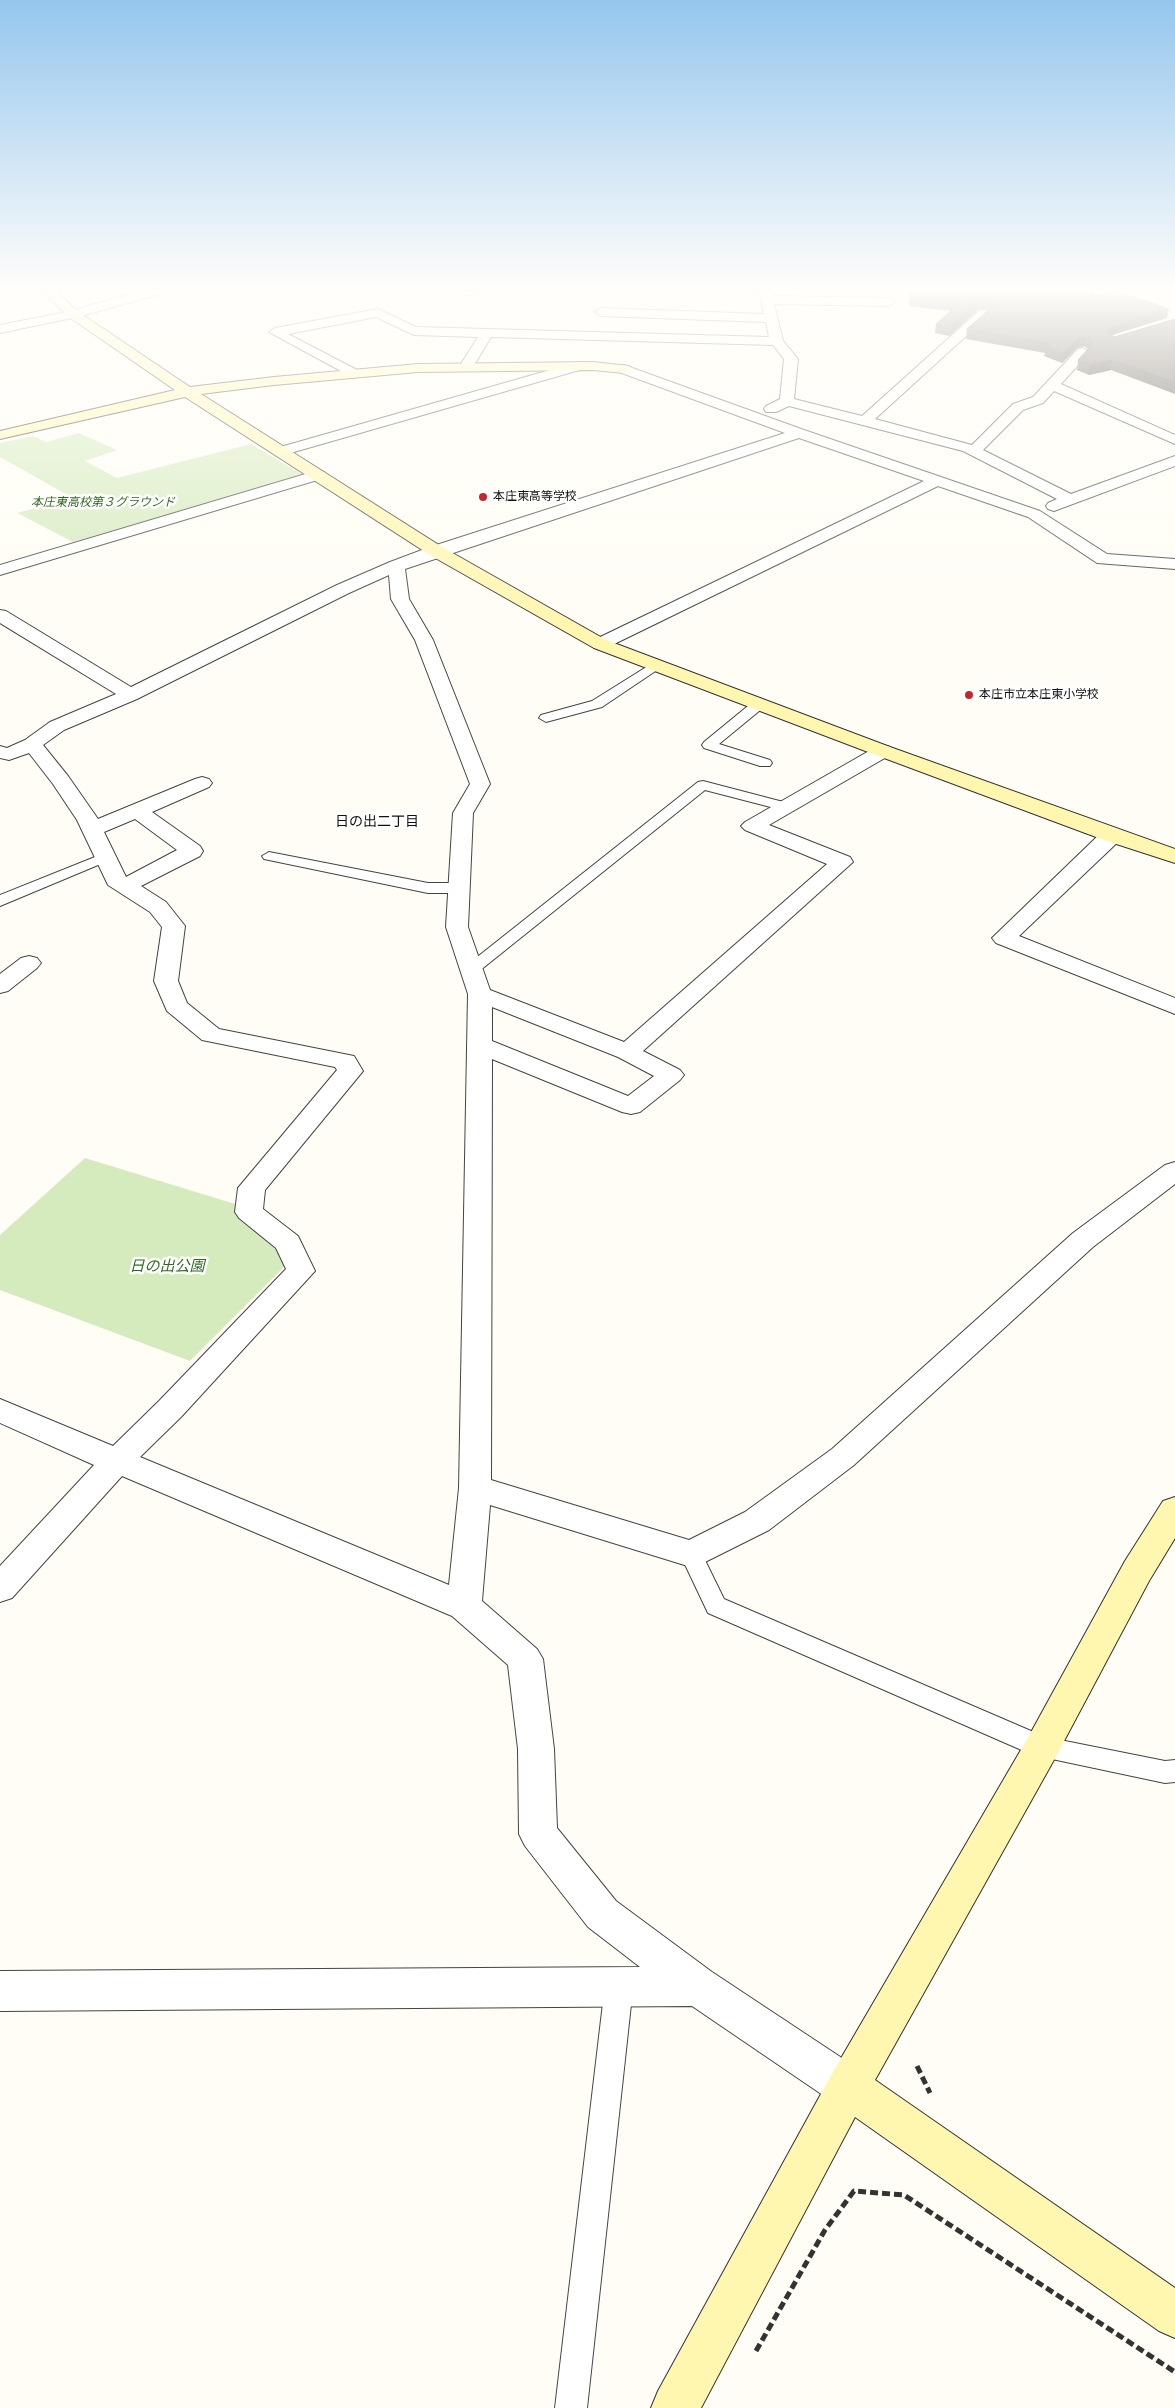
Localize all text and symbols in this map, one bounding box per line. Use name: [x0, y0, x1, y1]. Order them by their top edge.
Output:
place label: 本庄東高等学校: [493, 490, 577, 504]
marker: 本庄東高等学校: [477, 491, 489, 503]
park label: 本庄東高校第３グラウンド: [31, 496, 175, 510]
place label: 本庄市立本庄東小学校: [979, 688, 1099, 702]
marker: 本庄市立本庄東小学校: [963, 689, 975, 701]
district label: 日の出二丁目: [335, 814, 419, 830]
park label: 日の出公園: [130, 1258, 204, 1276]

